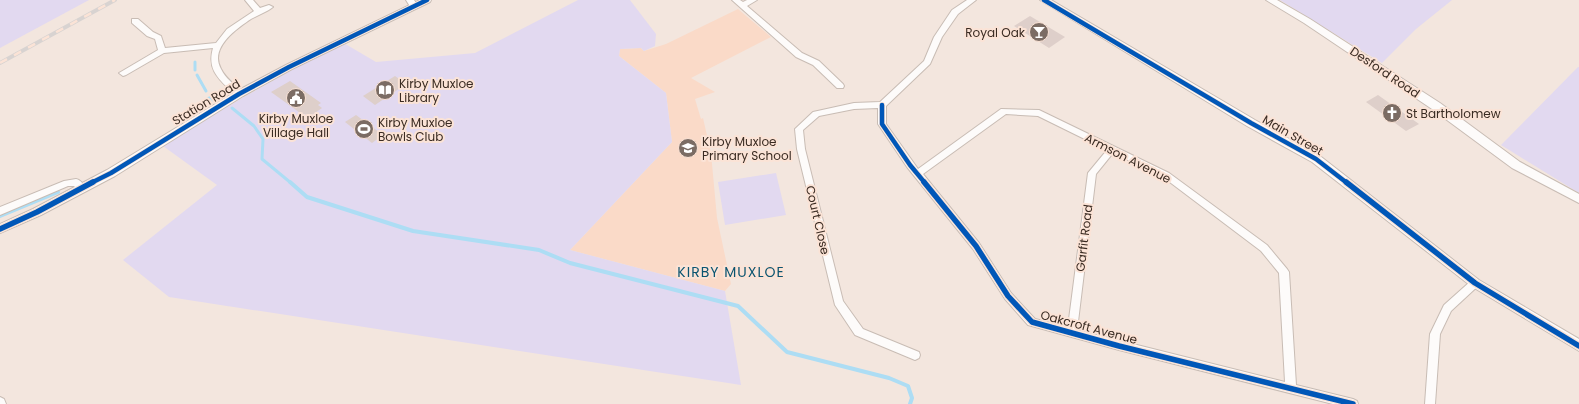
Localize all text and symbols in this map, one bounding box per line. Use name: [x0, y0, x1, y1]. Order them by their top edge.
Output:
bar icon: Royal Oak: [1028, 21, 1050, 43]
place label: Royal Oak: [965, 24, 1026, 41]
street label: Desford Road: [1347, 42, 1423, 102]
street label: Station Road: [169, 75, 243, 129]
place label: Kirby Muxloe Library: [399, 75, 474, 106]
library icon: Kirby Muxloe Library: [374, 79, 396, 101]
public building icon: Kirby Muxloe Village Hall: [285, 87, 307, 109]
church icon: St Bartholomew: [1381, 102, 1403, 124]
place label: St Bartholomew: [1406, 105, 1501, 122]
place label: Kirby Muxloe Village Hall: [259, 110, 333, 141]
street label: Main Street: [1260, 111, 1326, 159]
place label: Kirby Muxloe Bowls Club: [378, 114, 453, 145]
sports icon: Kirby Muxloe Bowls Club: [353, 118, 375, 140]
street label: Armson Avenue: [1082, 129, 1174, 187]
place label: Kirby Muxloe Primary School: [702, 133, 792, 164]
school or university icon: Kirby Muxloe Primary School: [677, 137, 699, 159]
street label: Court Close: [802, 184, 834, 256]
street label: Garfit Road: [1071, 203, 1097, 273]
district label: KIRBY MUXLOE: [677, 262, 785, 282]
street label: Oakcroft Avenue: [1039, 306, 1139, 348]

